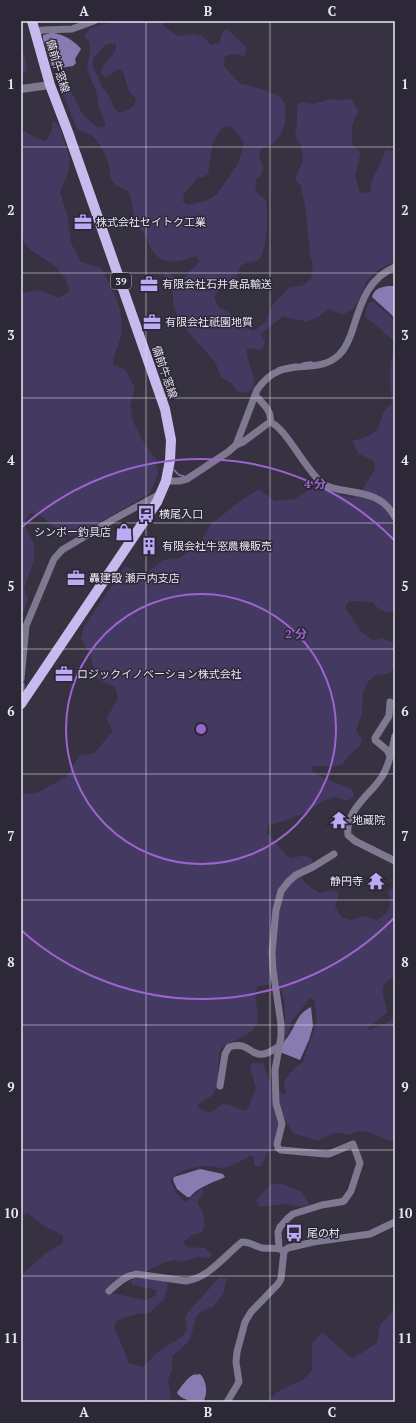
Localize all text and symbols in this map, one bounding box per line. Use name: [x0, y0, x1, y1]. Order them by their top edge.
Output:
text: A: [79, 2, 89, 20]
text: B: [204, 2, 212, 20]
text: C: [328, 2, 336, 20]
street label: 備前牛窓線: [43, 38, 73, 94]
text: 1: [7, 75, 15, 93]
text: 1: [401, 75, 409, 93]
text: 2: [7, 201, 15, 219]
text: 2: [401, 201, 409, 219]
office icon: 株式会社セイトク工業: [73, 212, 93, 232]
place label: 株式会社セイトク工業: [96, 215, 206, 229]
road number: 39: [111, 273, 131, 289]
office icon: 有限会社石井食品輸送: [139, 274, 159, 294]
place label: 有限会社石井食品輸送: [162, 277, 272, 291]
office icon: 有限会社祇園地質: [142, 312, 162, 332]
place label: 有限会社祇園地質: [165, 315, 253, 329]
text: 3: [7, 326, 15, 344]
text: 3: [401, 326, 409, 344]
street label: 備前牛窓線: [149, 344, 181, 400]
text: 4: [7, 451, 15, 469]
text: 4: [401, 451, 409, 469]
text: 4 分: [304, 476, 326, 491]
bus stop icon: 横尾入口: [136, 504, 156, 524]
place label: 横尾入口: [159, 507, 203, 521]
shop icon: シンポー釣具店: [114, 522, 134, 542]
place label: シンポー釣具店: [34, 525, 111, 539]
building icon: 有限会社牛窓農機販売: [139, 536, 159, 556]
place label: 有限会社牛窓農機販売: [162, 539, 272, 553]
office icon: 轟建設 瀬戸内支店: [66, 568, 86, 588]
place label: 轟建設 瀬戸内支店: [89, 571, 180, 585]
text: 5: [7, 577, 15, 595]
text: 5: [401, 577, 409, 595]
text: 2 分: [285, 626, 307, 641]
office icon: ロジックイノベーション株式会社: [54, 664, 74, 684]
place label: ロジックイノベーション株式会社: [77, 667, 242, 681]
text: 6: [7, 702, 15, 720]
text: 6: [401, 702, 409, 720]
centre of rings: [194, 722, 208, 736]
temple icon: 地蔵院: [329, 810, 349, 830]
place label: 地蔵院: [352, 813, 385, 827]
text: 7: [7, 827, 15, 845]
text: 7: [401, 827, 409, 845]
temple icon: 静円寺: [366, 871, 386, 891]
place label: 静円寺: [330, 874, 363, 888]
text: 8: [7, 953, 15, 971]
text: 8: [401, 953, 409, 971]
text: 9: [7, 1078, 15, 1096]
text: 9: [401, 1078, 409, 1096]
text: 10: [4, 1204, 19, 1222]
text: 10: [398, 1204, 413, 1222]
bus stop icon: 尾の村: [284, 1223, 304, 1243]
place label: 尾の村: [307, 1226, 340, 1240]
text: 11: [4, 1329, 18, 1347]
text: 11: [398, 1329, 412, 1347]
text: A: [79, 1403, 89, 1421]
text: B: [204, 1403, 212, 1421]
text: C: [328, 1403, 336, 1421]

